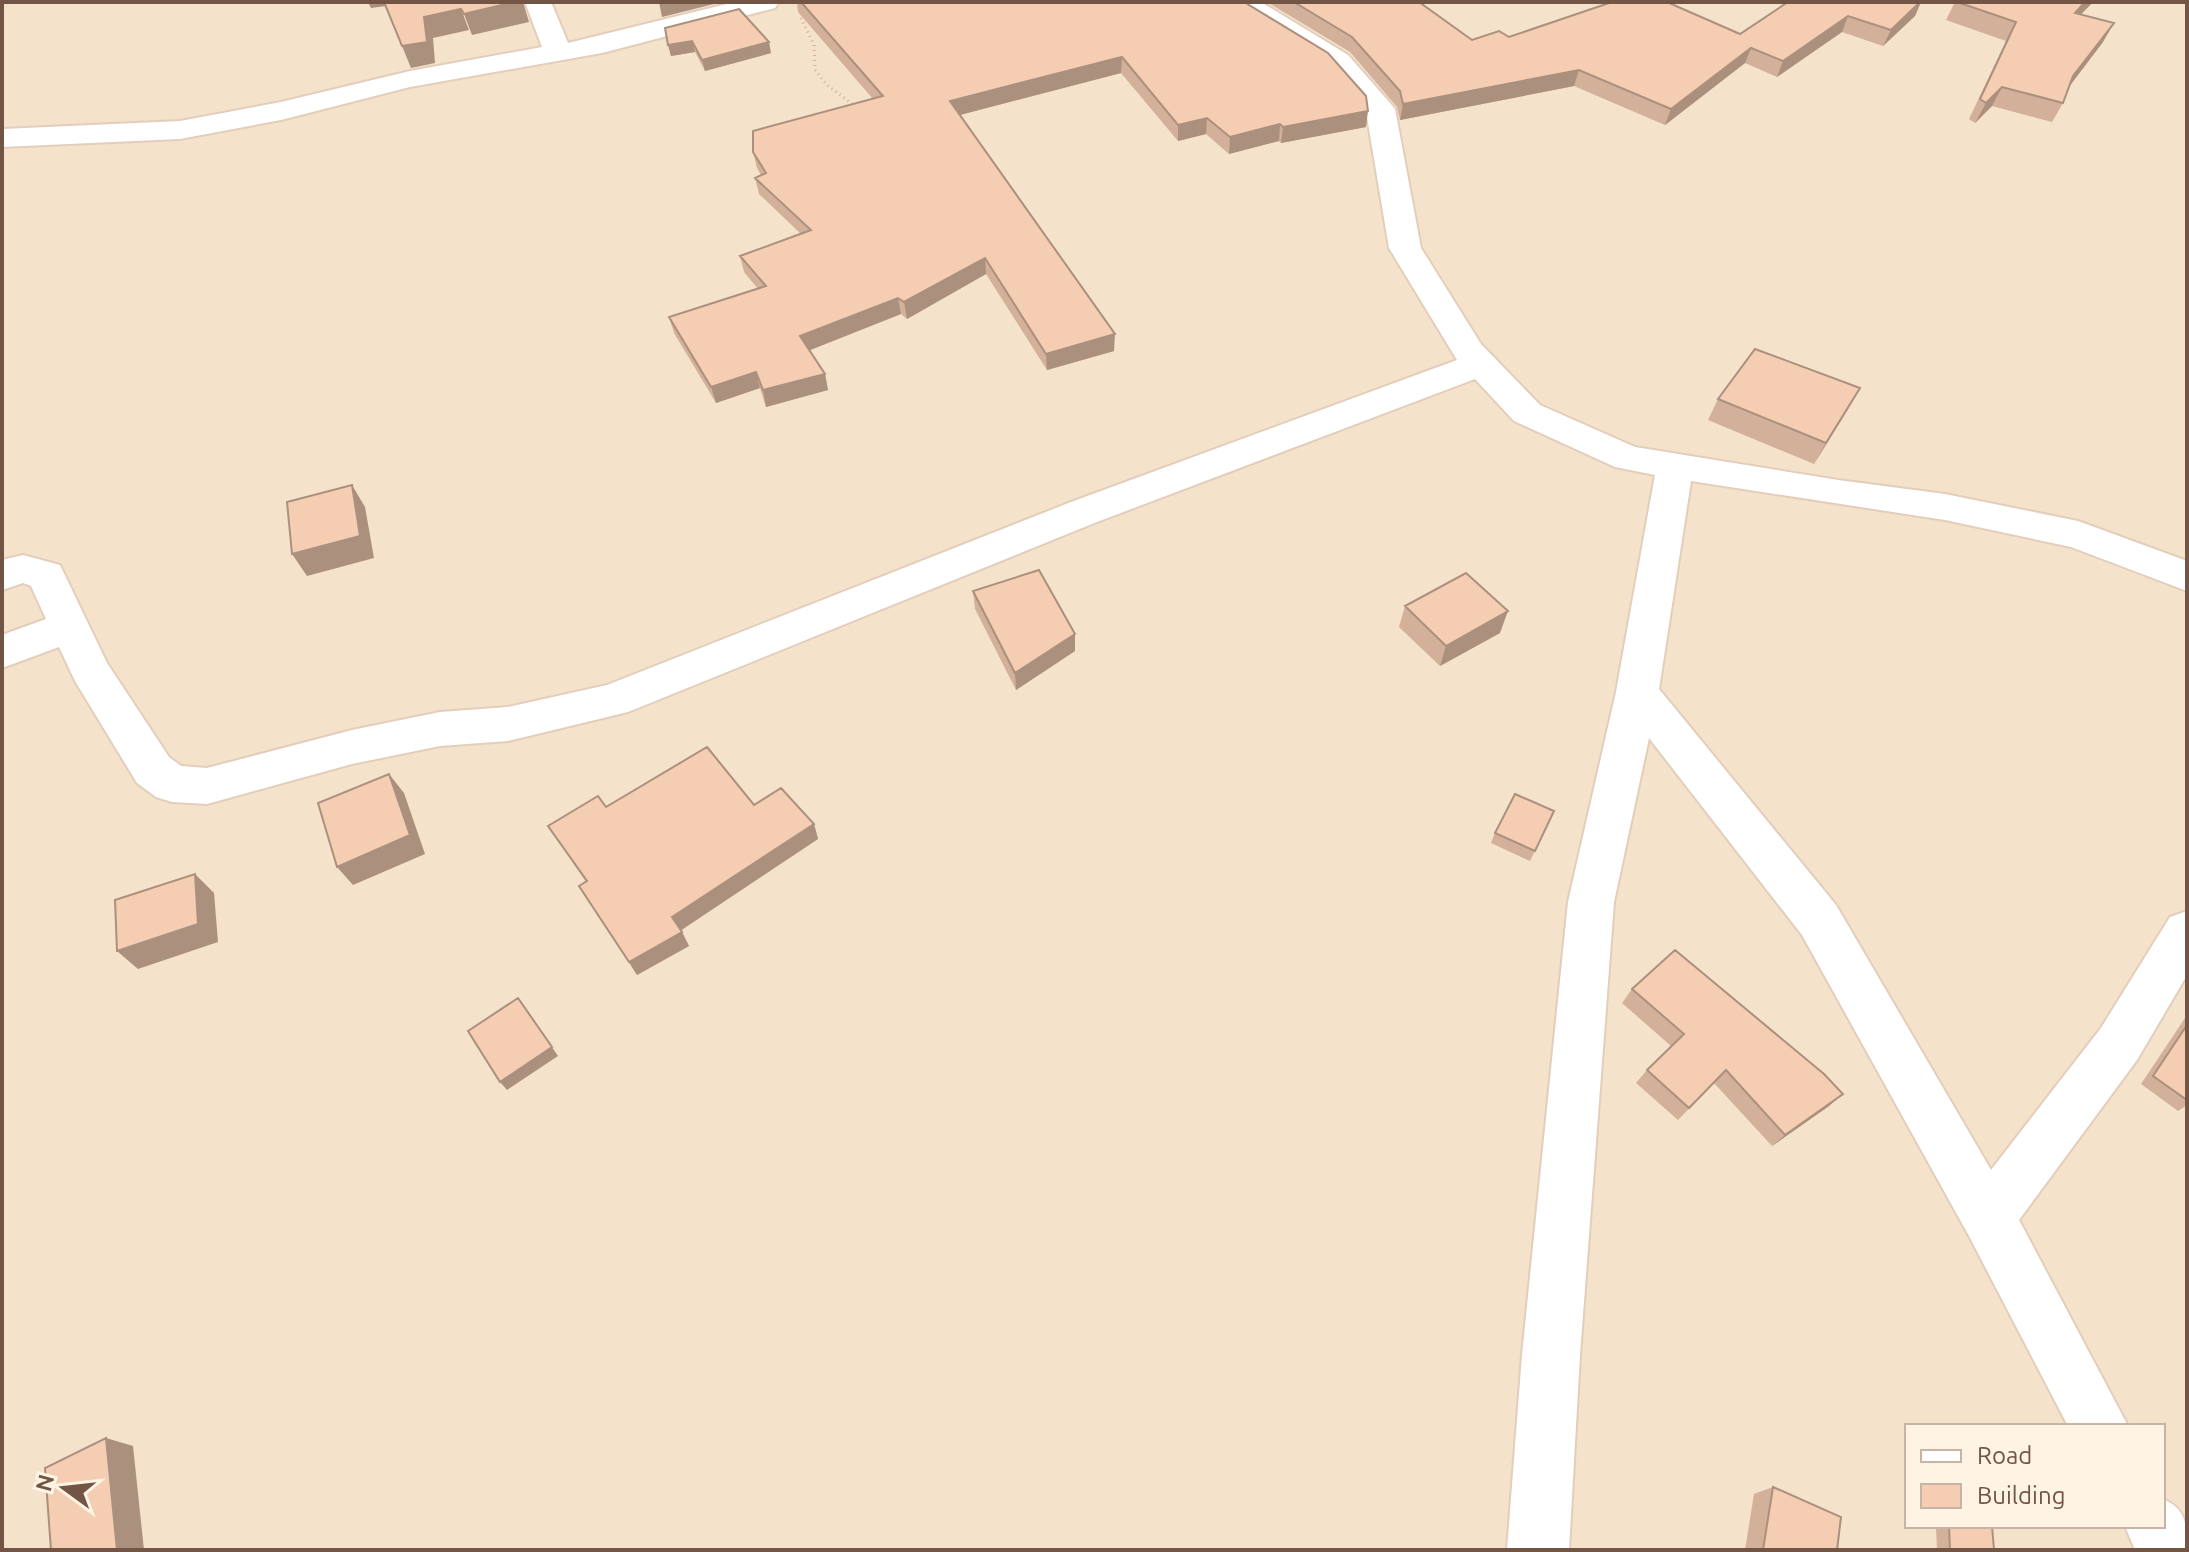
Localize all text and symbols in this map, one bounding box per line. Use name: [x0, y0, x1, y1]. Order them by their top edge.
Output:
legend: [1905, 1424, 2165, 1528]
text: Road: [1977, 1442, 2032, 1469]
north arrow: [24, 1448, 104, 1528]
text: N: [30, 1472, 58, 1494]
text: Building: [1977, 1482, 2065, 1509]

